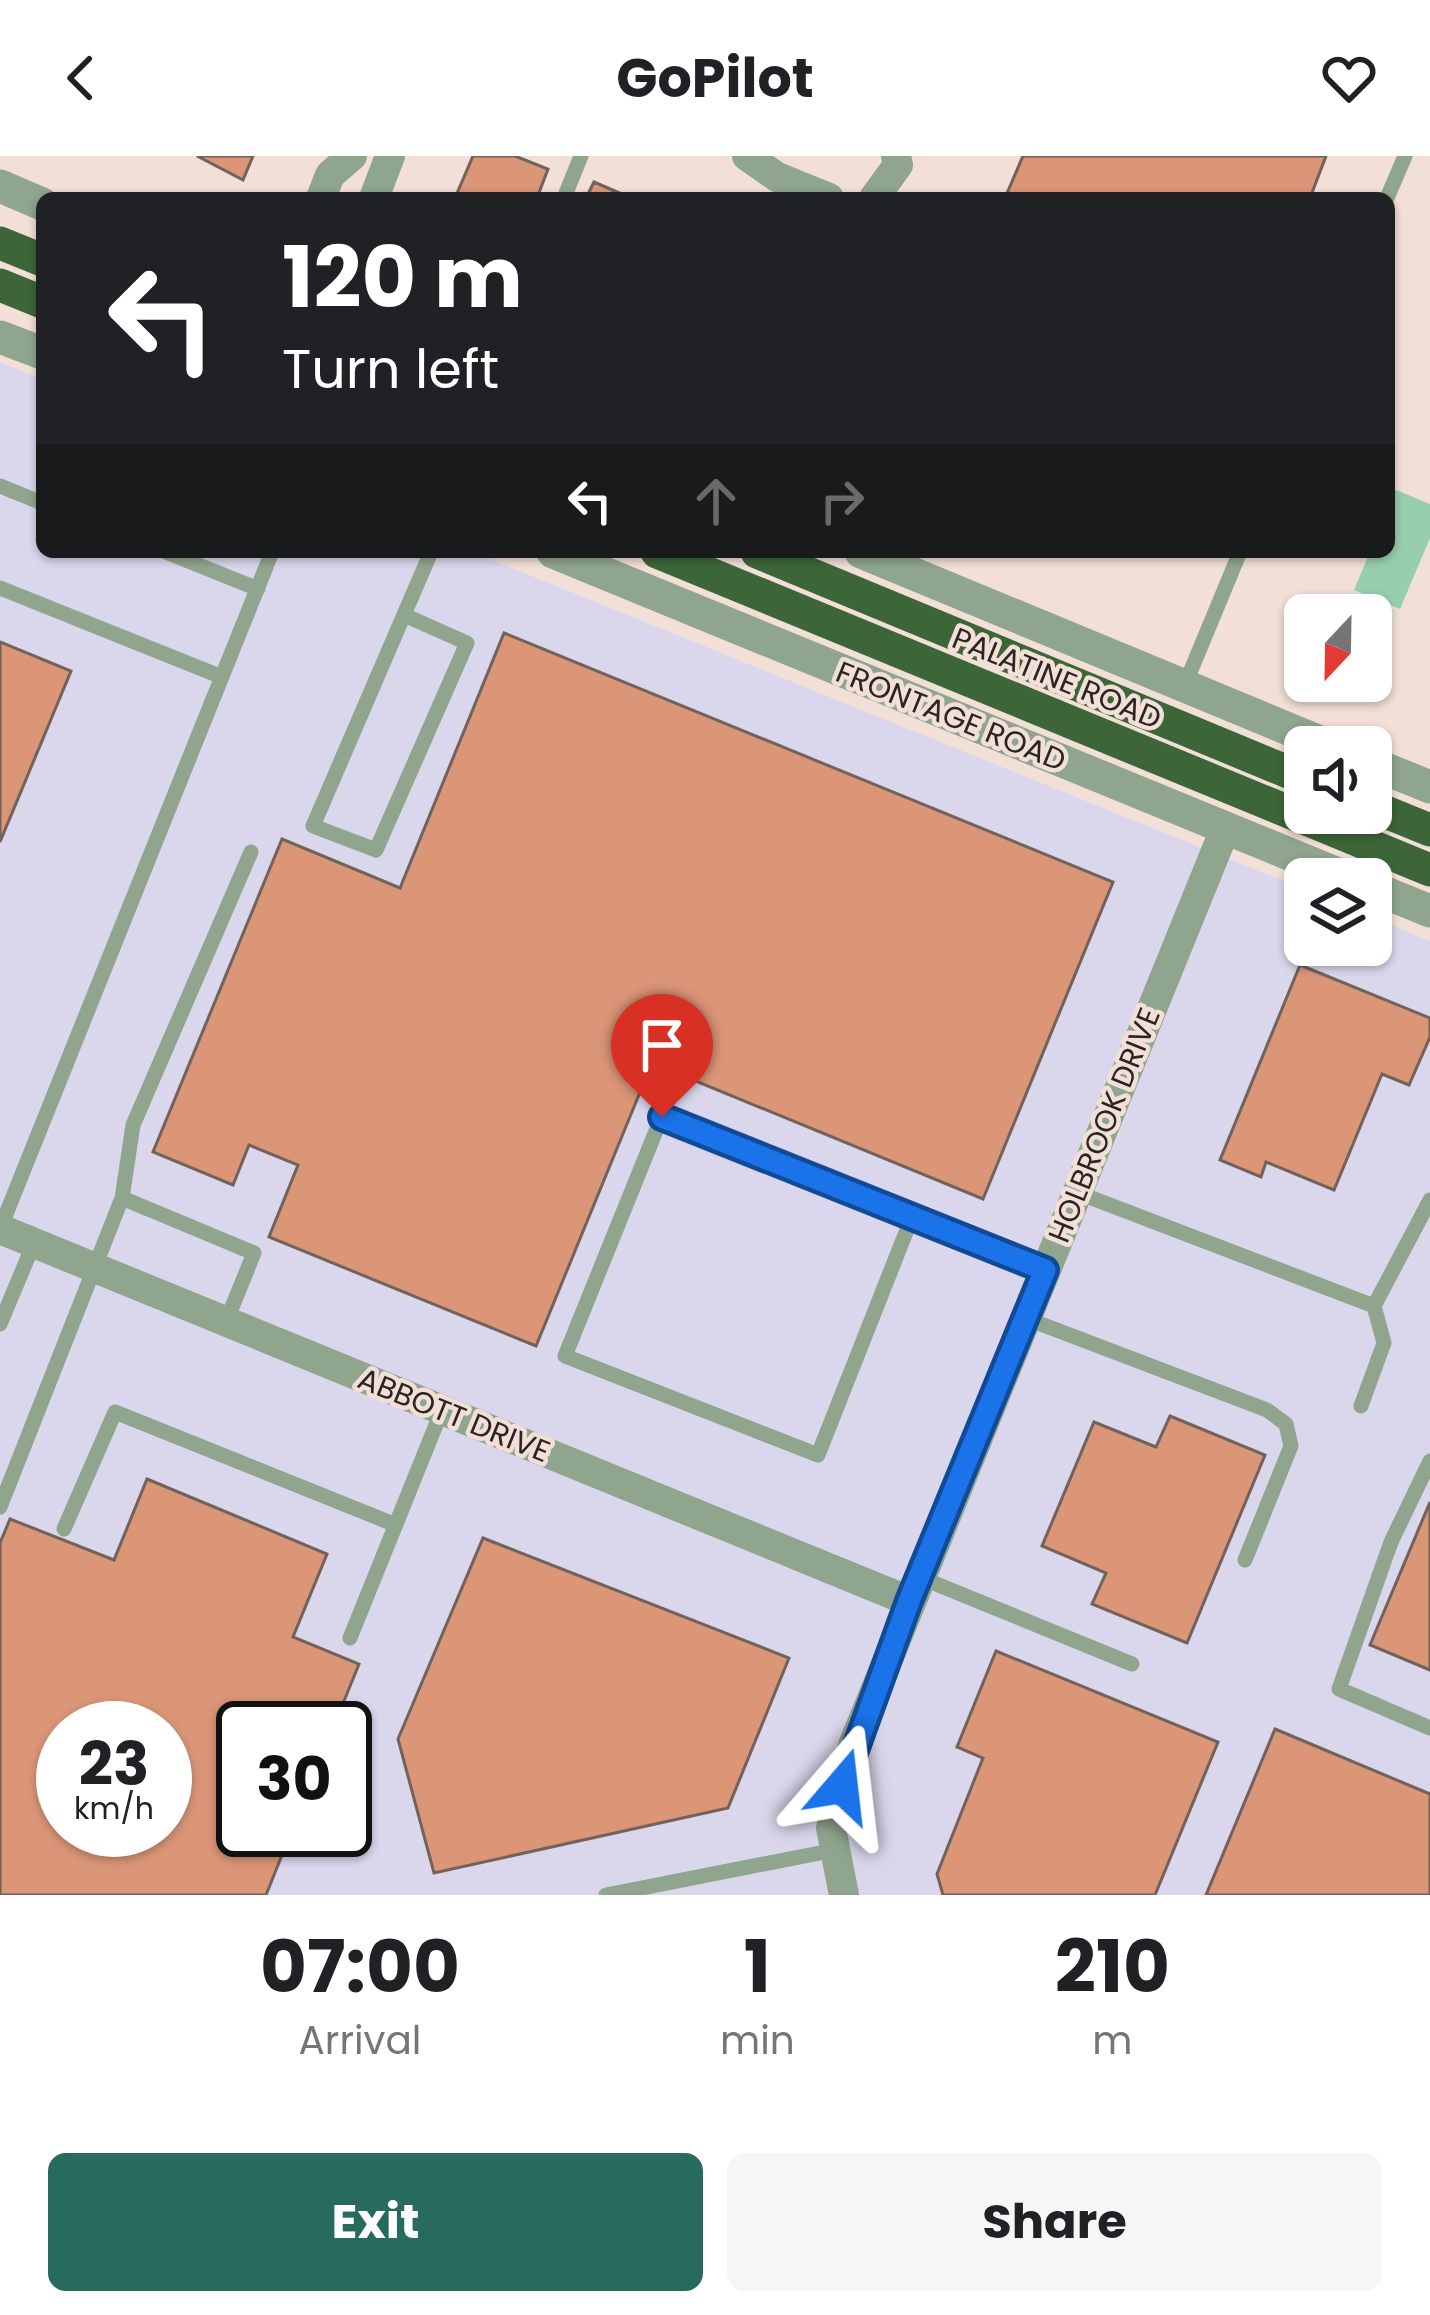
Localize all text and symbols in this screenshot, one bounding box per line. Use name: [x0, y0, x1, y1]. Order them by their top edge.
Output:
text: GoPilot: [616, 40, 814, 116]
icon: back: [48, 45, 114, 111]
icon: heart: [1316, 45, 1382, 111]
text: 120 m: [282, 219, 523, 336]
icon: left: [84, 240, 240, 396]
text: Turn left: [282, 331, 499, 407]
icon: left: [557, 468, 623, 534]
icon: ahead: [683, 468, 749, 534]
icon: right: [809, 468, 875, 534]
north arrow: [1284, 594, 1392, 702]
map controls: [1284, 594, 1392, 966]
street label: PALATINE ROAD: [946, 616, 1168, 740]
street label: FRONTAGE ROAD: [830, 650, 1072, 782]
button: sound: [1284, 726, 1392, 834]
button: layers: [1284, 858, 1392, 966]
pin: [611, 994, 713, 1117]
street label: HOLBROOK DRIVE: [1037, 1001, 1171, 1249]
icon: arrive: [629, 1012, 695, 1078]
street label: ABBOTT DRIVE: [352, 1357, 556, 1473]
speed limit sign: 30: [216, 1701, 372, 1857]
text: 23: [79, 1722, 149, 1806]
position arrow: [779, 1723, 905, 1849]
text: km/h: [74, 1787, 154, 1830]
text: 07:00: [260, 1916, 460, 2017]
text: 1: [744, 1916, 771, 2017]
text: 210: [1055, 1916, 1170, 2017]
text: Arrival: [299, 2013, 421, 2068]
text: min: [720, 2013, 795, 2068]
text: m: [1092, 2013, 1132, 2068]
button: Exit: [48, 2153, 703, 2291]
button: Share: [727, 2153, 1382, 2291]

